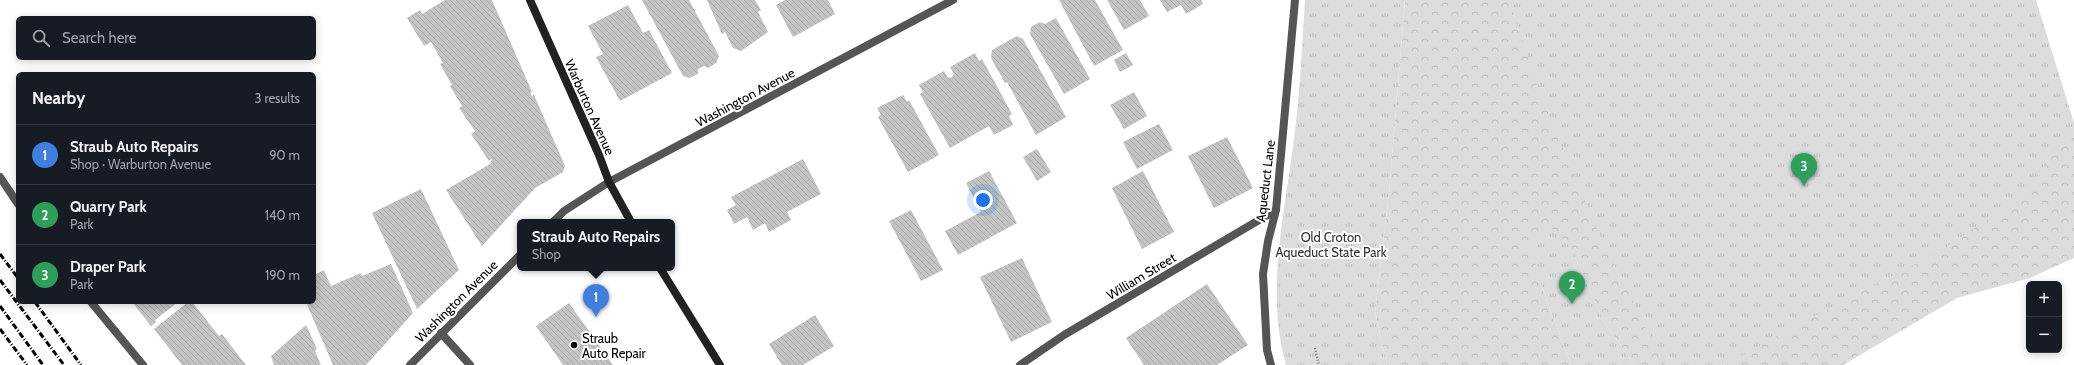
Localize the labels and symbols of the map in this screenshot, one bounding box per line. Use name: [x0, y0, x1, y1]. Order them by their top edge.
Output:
street label: Warburton Avenue: [562, 57, 618, 158]
street label: Washington Avenue: [693, 64, 798, 130]
street label: Aqueduct Lane: [1252, 139, 1278, 223]
pin: 3: [1791, 153, 1817, 186]
your location: [973, 190, 993, 210]
park label: Old Croton Aqueduct State Park: [1275, 229, 1387, 260]
street label: William Street: [1104, 249, 1179, 303]
street label: Washington Avenue: [412, 256, 501, 345]
pin: 2: [1559, 271, 1585, 304]
pin: 1: [583, 284, 609, 317]
place label: Straub Auto Repair: [582, 330, 647, 361]
marker: Straub Auto Repair: [569, 340, 579, 350]

